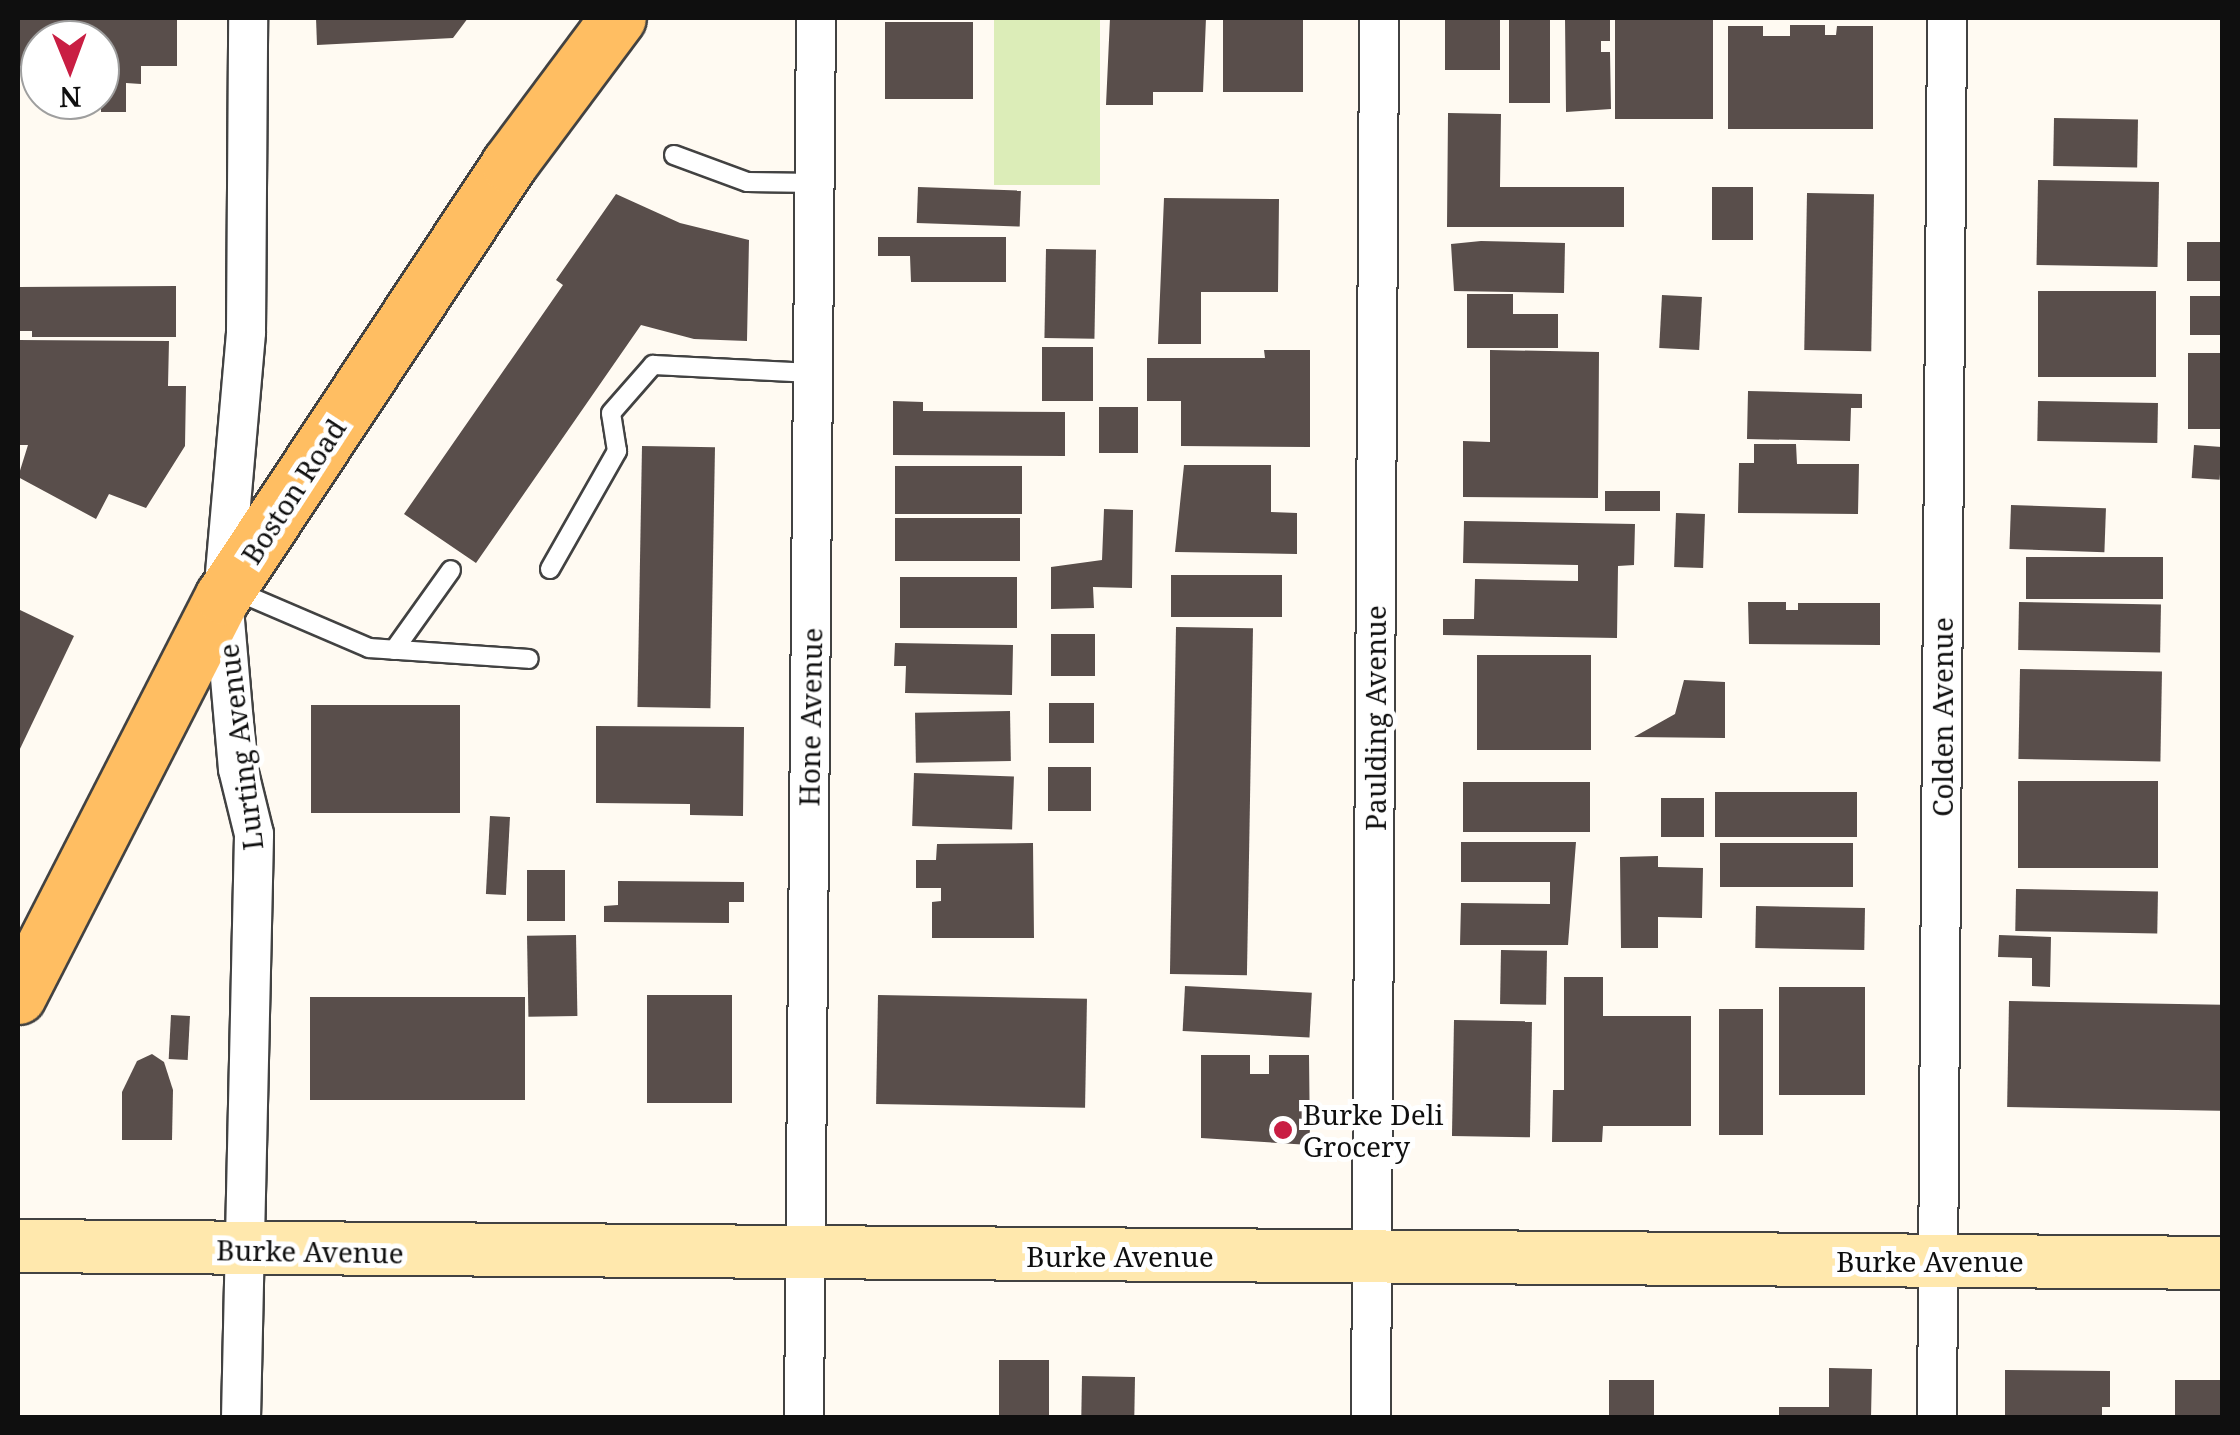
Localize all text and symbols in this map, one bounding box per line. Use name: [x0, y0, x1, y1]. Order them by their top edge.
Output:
north arrow: [20, 20, 120, 120]
text: N: [59, 79, 82, 117]
street label: Boston Road: [234, 412, 352, 570]
street label: Paulding Avenue: [1358, 605, 1392, 831]
street label: Colden Avenue: [1925, 617, 1959, 817]
street label: Hone Avenue: [792, 627, 828, 807]
street label: Lurting Avenue: [211, 642, 269, 852]
place label: Burke Deli Grocery: [1303, 1097, 1443, 1163]
marker: Burke Deli Grocery: [1272, 1119, 1294, 1141]
street label: Burke Avenue: [216, 1233, 404, 1269]
street label: Burke Avenue: [1026, 1239, 1214, 1273]
street label: Burke Avenue: [1836, 1244, 2024, 1278]

